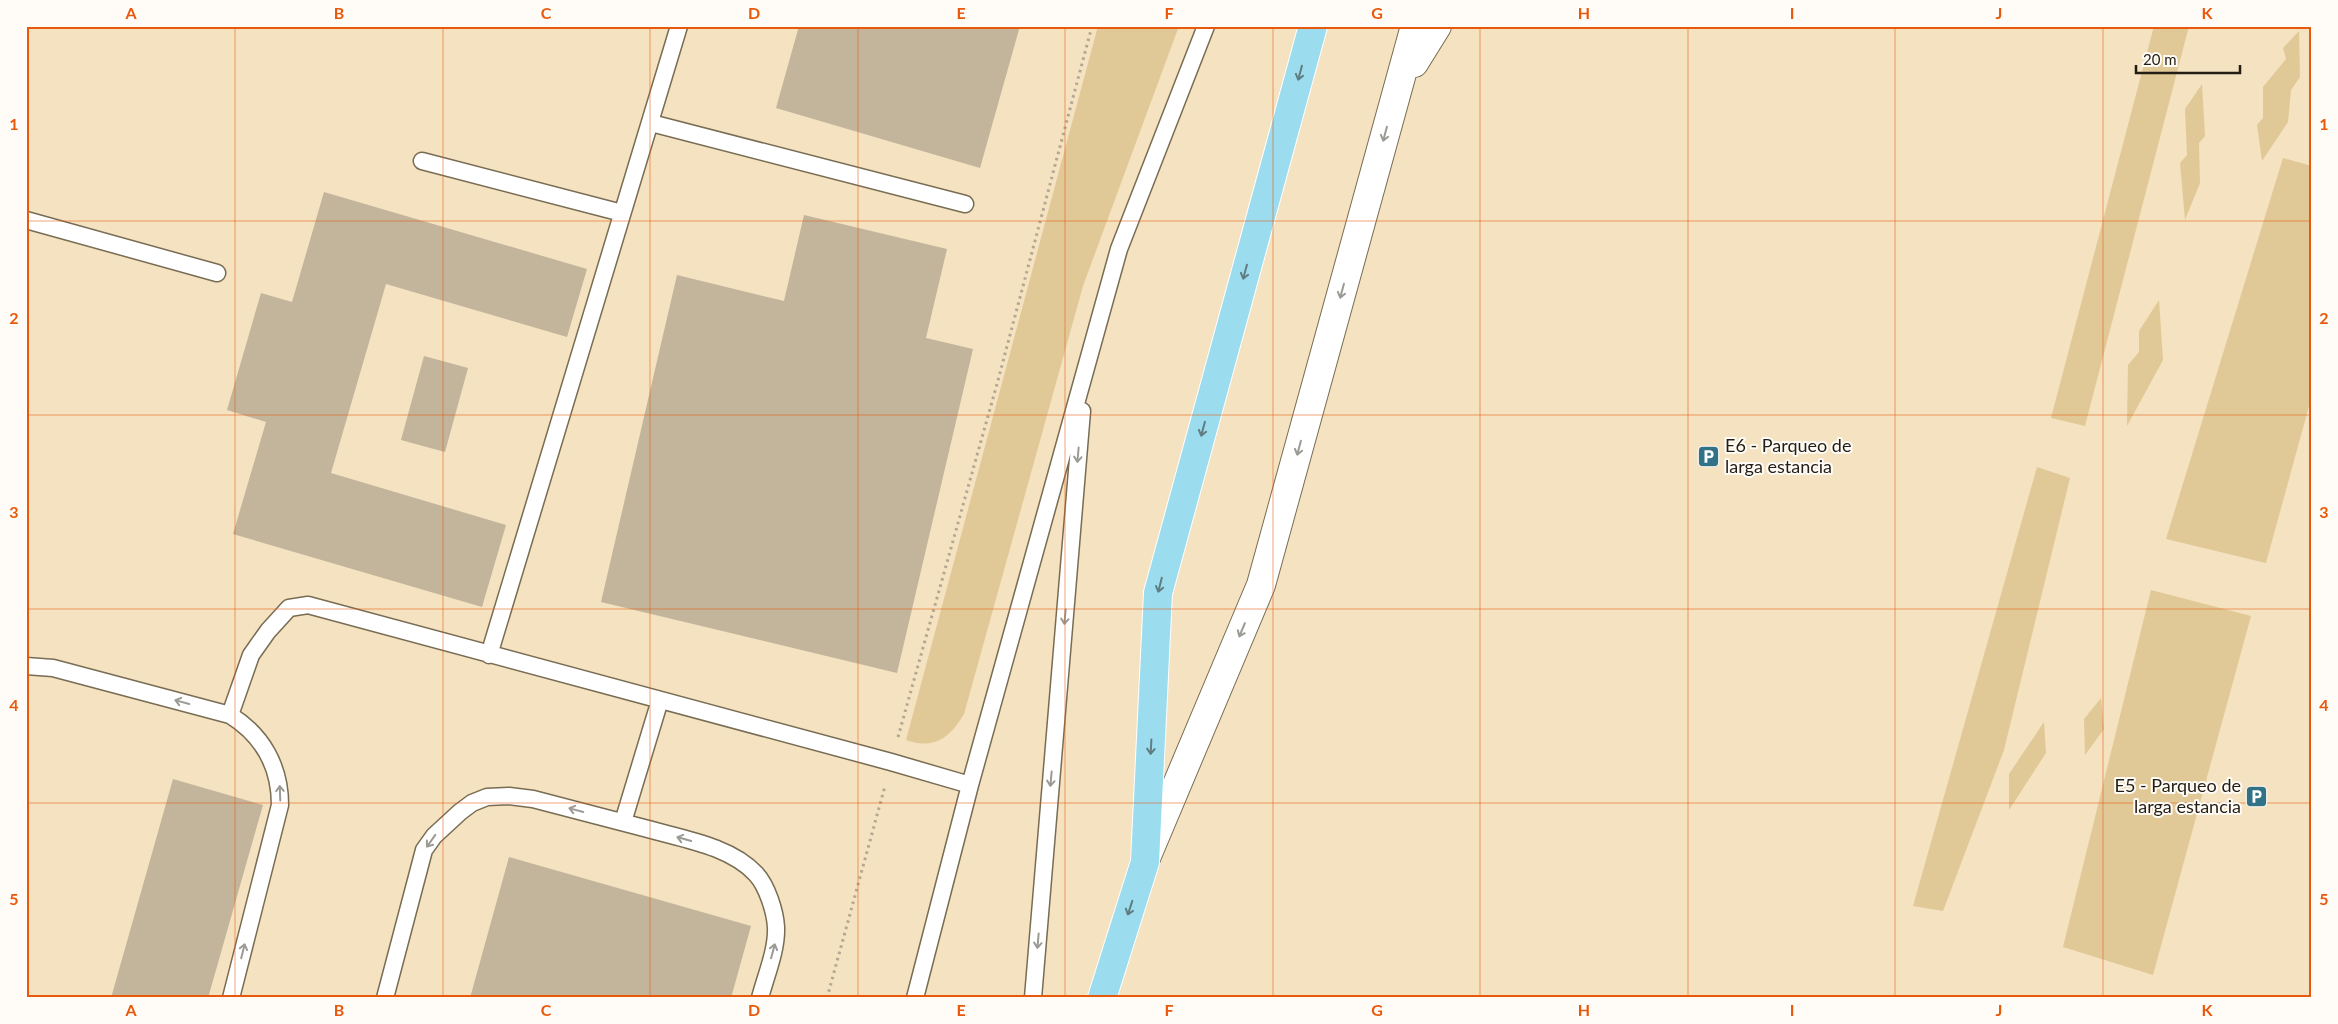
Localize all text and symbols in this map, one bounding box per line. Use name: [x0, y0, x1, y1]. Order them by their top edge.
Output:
text: A: [124, 3, 137, 22]
text: B: [334, 3, 344, 22]
text: C: [541, 3, 552, 22]
text: D: [748, 3, 760, 22]
text: E: [956, 3, 966, 22]
text: F: [1164, 3, 1174, 22]
text: G: [1371, 3, 1383, 22]
text: H: [1578, 3, 1590, 22]
text: I: [1790, 3, 1794, 22]
text: J: [1996, 3, 2002, 22]
text: K: [2202, 3, 2214, 22]
scale bar: [2136, 42, 2239, 74]
text: 20 m: [2143, 50, 2177, 68]
one-way arrow: [1295, 65, 1304, 81]
text: 1: [9, 114, 19, 133]
text: 1: [2319, 114, 2329, 133]
one-way arrow: [1380, 126, 1389, 142]
one-way arrow: [1240, 263, 1250, 279]
one-way arrow: [1337, 283, 1346, 299]
text: 2: [9, 308, 19, 327]
text: 2: [2319, 308, 2329, 327]
one-way arrow: [1197, 420, 1207, 436]
place label: E6 - Parqueo de larga estancia: [1725, 434, 1851, 477]
one-way arrow: [1293, 439, 1303, 455]
parking icon: E6 - Parqueo de larga estancia: [1697, 444, 1721, 468]
one-way arrow: [1073, 447, 1083, 463]
text: 3: [9, 502, 19, 521]
text: 3: [2319, 502, 2329, 521]
one-way arrow: [1155, 577, 1164, 593]
one-way arrow: [1060, 609, 1069, 625]
one-way arrow: [1237, 622, 1246, 637]
text: 4: [9, 695, 19, 714]
text: 4: [2319, 695, 2329, 714]
one-way arrow: [175, 697, 191, 707]
one-way arrow: [1146, 739, 1155, 755]
one-way arrow: [1047, 771, 1056, 787]
place label: E5 - Parqueo de larga estancia: [2115, 774, 2241, 817]
parking icon: E5 - Parqueo de larga estancia: [2245, 784, 2269, 808]
one-way arrow: [275, 785, 284, 801]
one-way arrow: [568, 805, 584, 814]
one-way arrow: [426, 833, 436, 847]
one-way arrow: [676, 834, 692, 844]
text: 5: [9, 889, 19, 908]
text: 5: [2319, 889, 2329, 908]
one-way arrow: [1125, 900, 1135, 916]
one-way arrow: [1033, 933, 1043, 949]
one-way arrow: [239, 943, 248, 959]
one-way arrow: [769, 943, 778, 959]
text: A: [124, 1000, 137, 1019]
text: B: [334, 1000, 344, 1019]
text: C: [541, 1000, 552, 1019]
text: D: [748, 1000, 760, 1019]
text: E: [956, 1000, 966, 1019]
text: F: [1164, 1000, 1174, 1019]
text: G: [1371, 1000, 1383, 1019]
text: H: [1578, 1000, 1590, 1019]
text: I: [1790, 1000, 1794, 1019]
text: J: [1996, 1000, 2002, 1019]
text: K: [2202, 1000, 2214, 1019]

